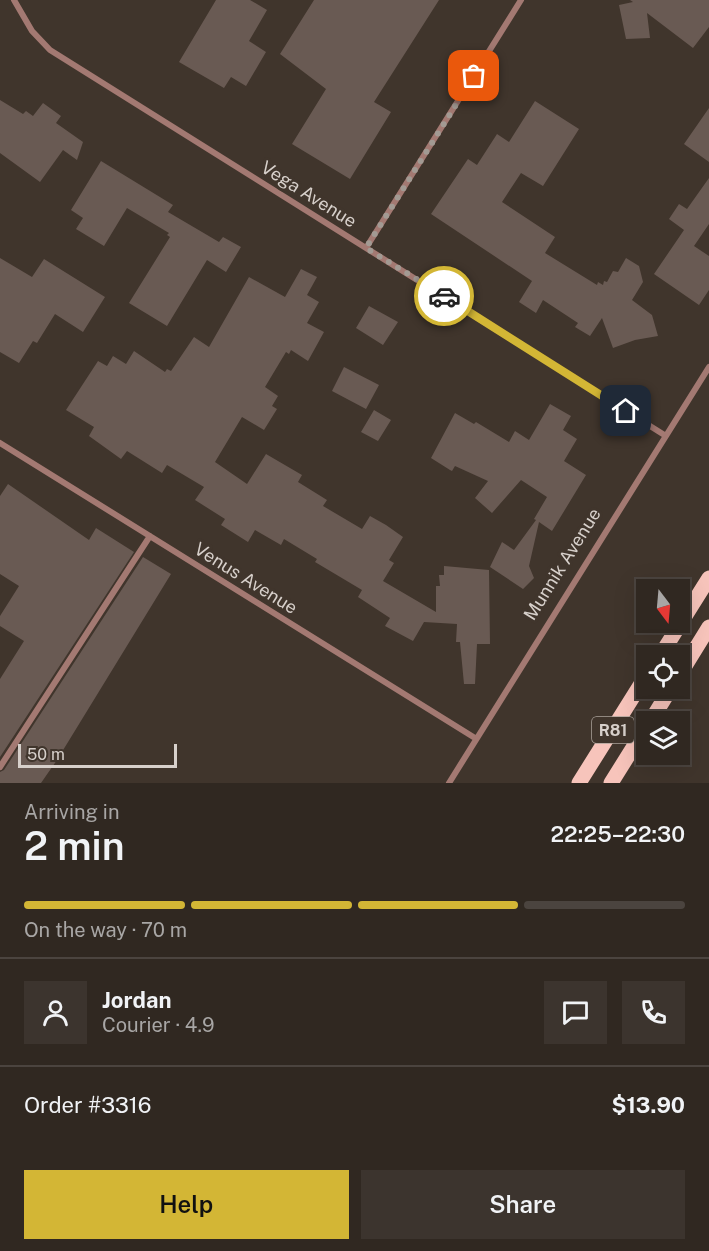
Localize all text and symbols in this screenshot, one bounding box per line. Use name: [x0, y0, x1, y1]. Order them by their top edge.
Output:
pin: [448, 50, 499, 101]
icon: bag: [457, 59, 490, 92]
street label: Vega Avenue: [257, 156, 361, 232]
courier: [414, 266, 474, 326]
icon: car: [428, 280, 461, 313]
pin: [600, 385, 651, 436]
icon: home: [609, 394, 642, 427]
street label: Munnik Avenue: [519, 504, 605, 624]
street label: Venus Avenue: [191, 538, 301, 618]
north arrow: [636, 579, 690, 633]
map controls: [636, 579, 690, 765]
button: locate: [636, 645, 690, 699]
button: layers: [636, 711, 690, 765]
road number: R81: [592, 717, 634, 743]
scale bar: [18, 741, 177, 768]
text: 50 m: [27, 745, 65, 764]
text: Arriving in: [24, 800, 119, 824]
text: 22:25–22:30: [550, 821, 685, 847]
text: 2 min: [24, 823, 125, 869]
text: On the way · 70 m: [24, 918, 187, 942]
button: person: [24, 981, 87, 1044]
button: chat: [544, 981, 607, 1044]
button: phone: [622, 981, 685, 1044]
text: Jordan: [102, 987, 171, 1013]
text: Courier · 4.9: [102, 1013, 214, 1037]
text: Order #3316: [24, 1092, 151, 1118]
text: $13.90: [611, 1092, 685, 1118]
button: Help: [24, 1170, 349, 1239]
button: Share: [361, 1170, 685, 1239]

